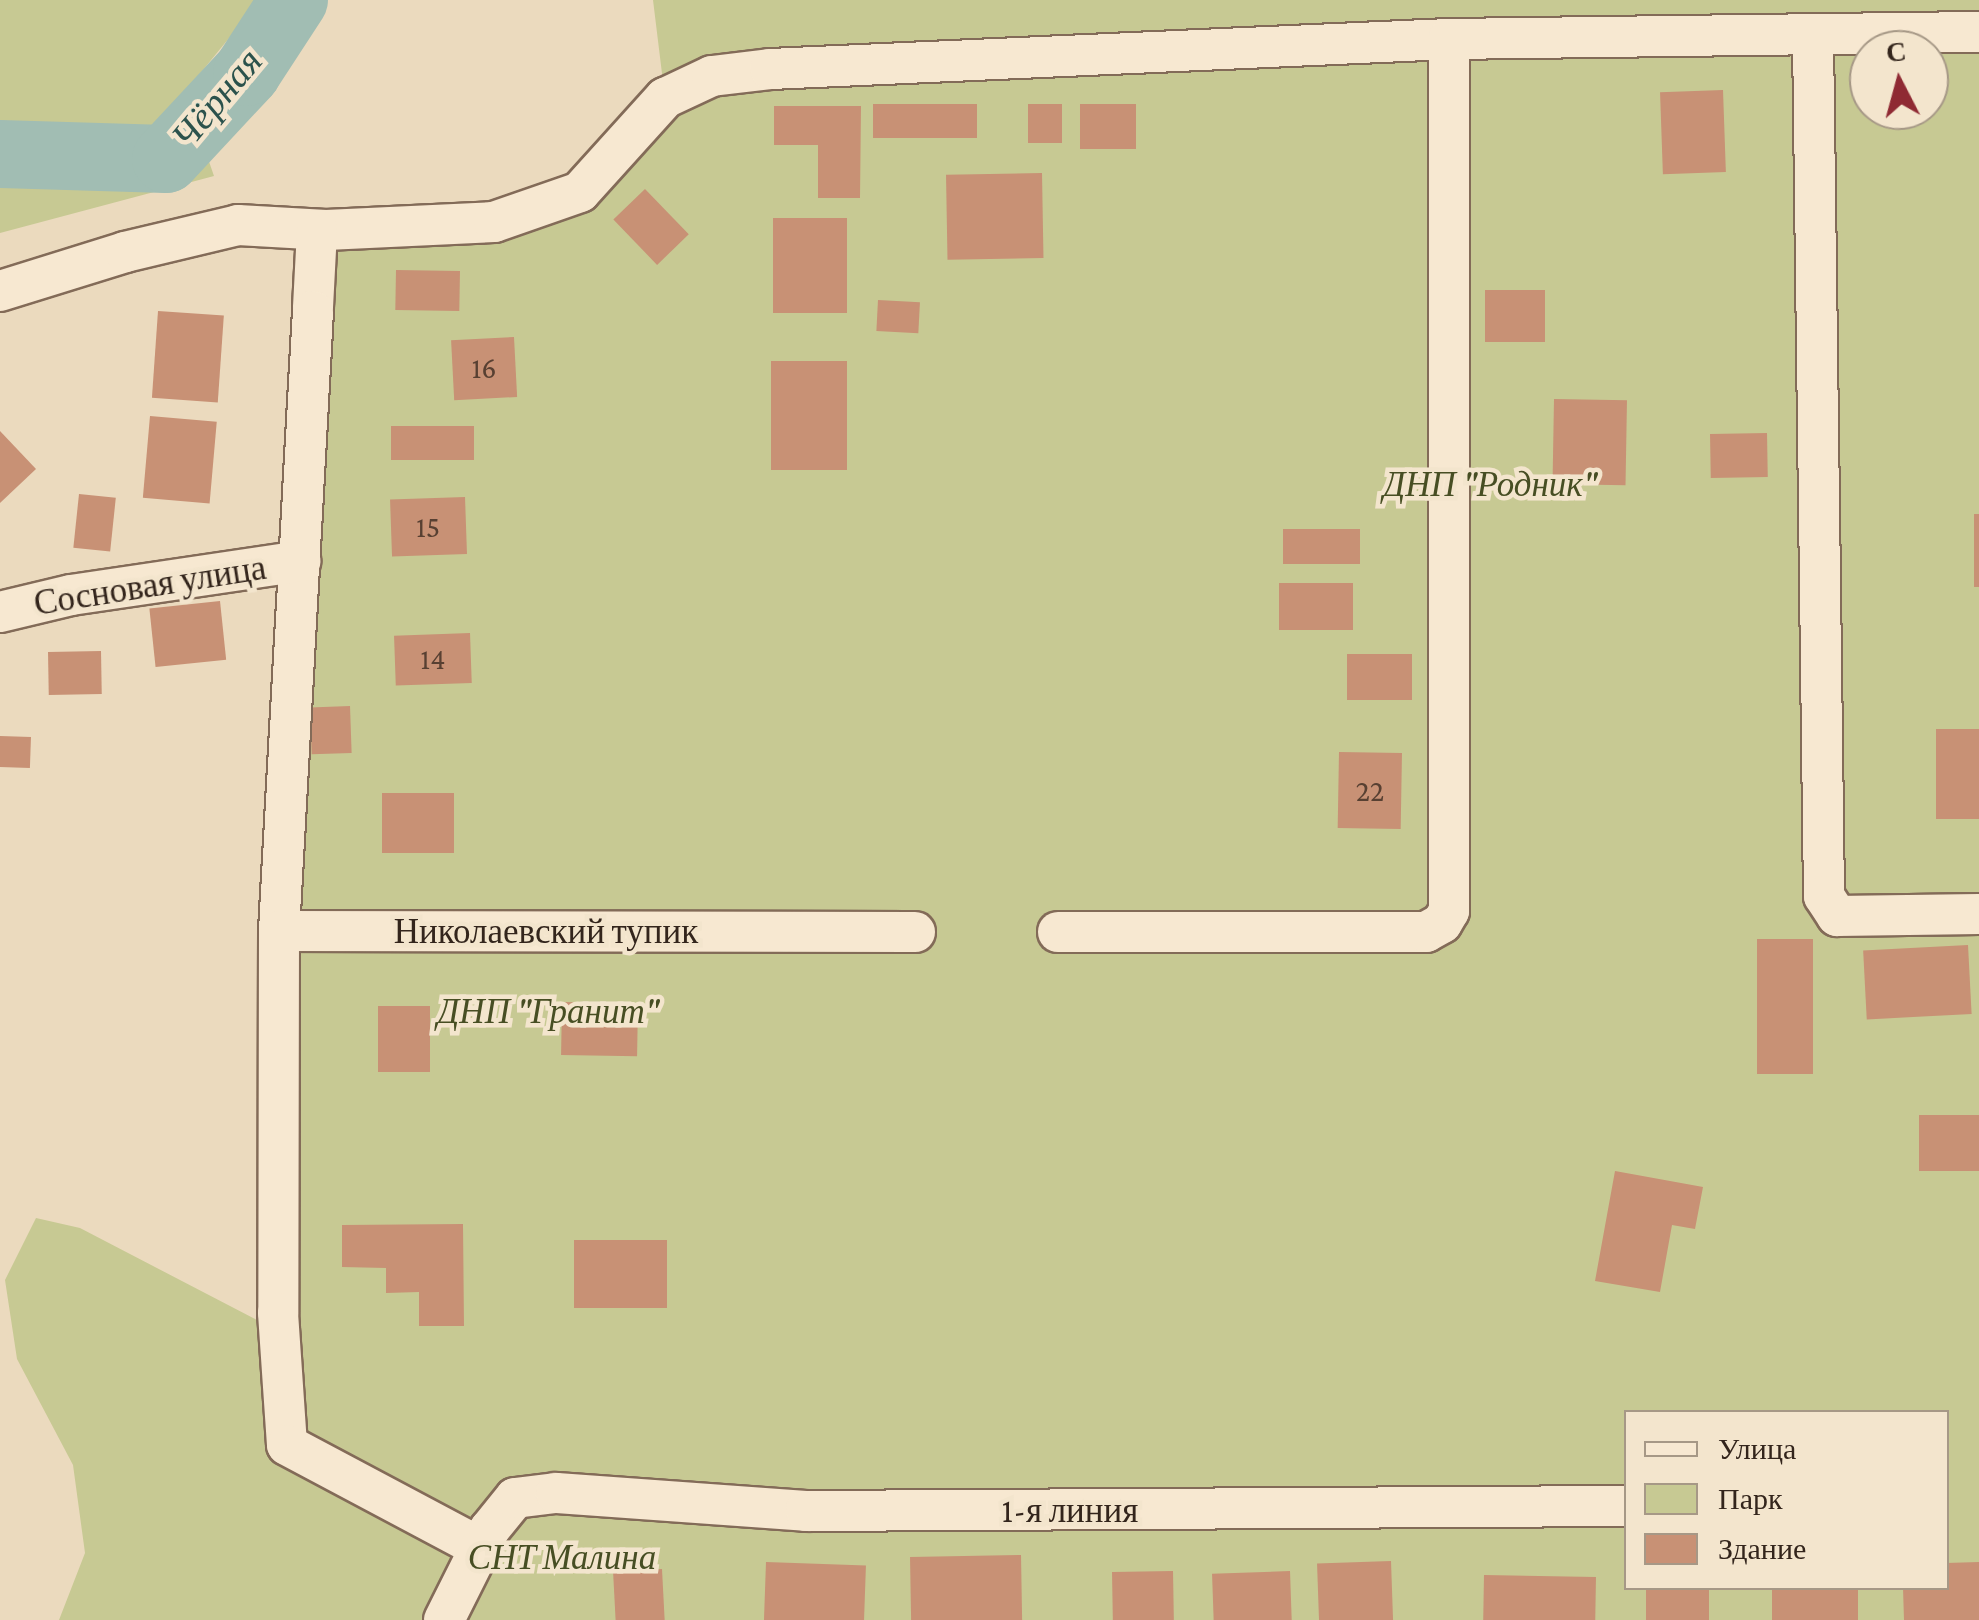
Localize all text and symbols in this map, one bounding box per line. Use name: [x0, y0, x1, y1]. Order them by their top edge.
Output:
north arrow: [1849, 30, 1949, 130]
text: С: [1884, 35, 1908, 68]
water label: Чёрная: [162, 39, 272, 159]
house number: 16: [471, 350, 497, 386]
park label: ДНП "Родник": [1383, 464, 1597, 506]
house number: 15: [416, 509, 440, 545]
street label: Сосновая улица: [31, 547, 269, 625]
house number: 14: [420, 641, 446, 677]
house number: 22: [1356, 773, 1384, 809]
street label: Николаевский тупик: [394, 911, 698, 953]
park label: ДНП "Гранит": [437, 991, 659, 1033]
legend: [1624, 1410, 1949, 1590]
text: Улица: [1718, 1432, 1796, 1465]
text: Парк: [1718, 1482, 1783, 1515]
street label: 1-я линия: [1002, 1490, 1138, 1532]
text: Здание: [1718, 1532, 1806, 1565]
park label: СНТ Малина: [468, 1537, 656, 1579]

